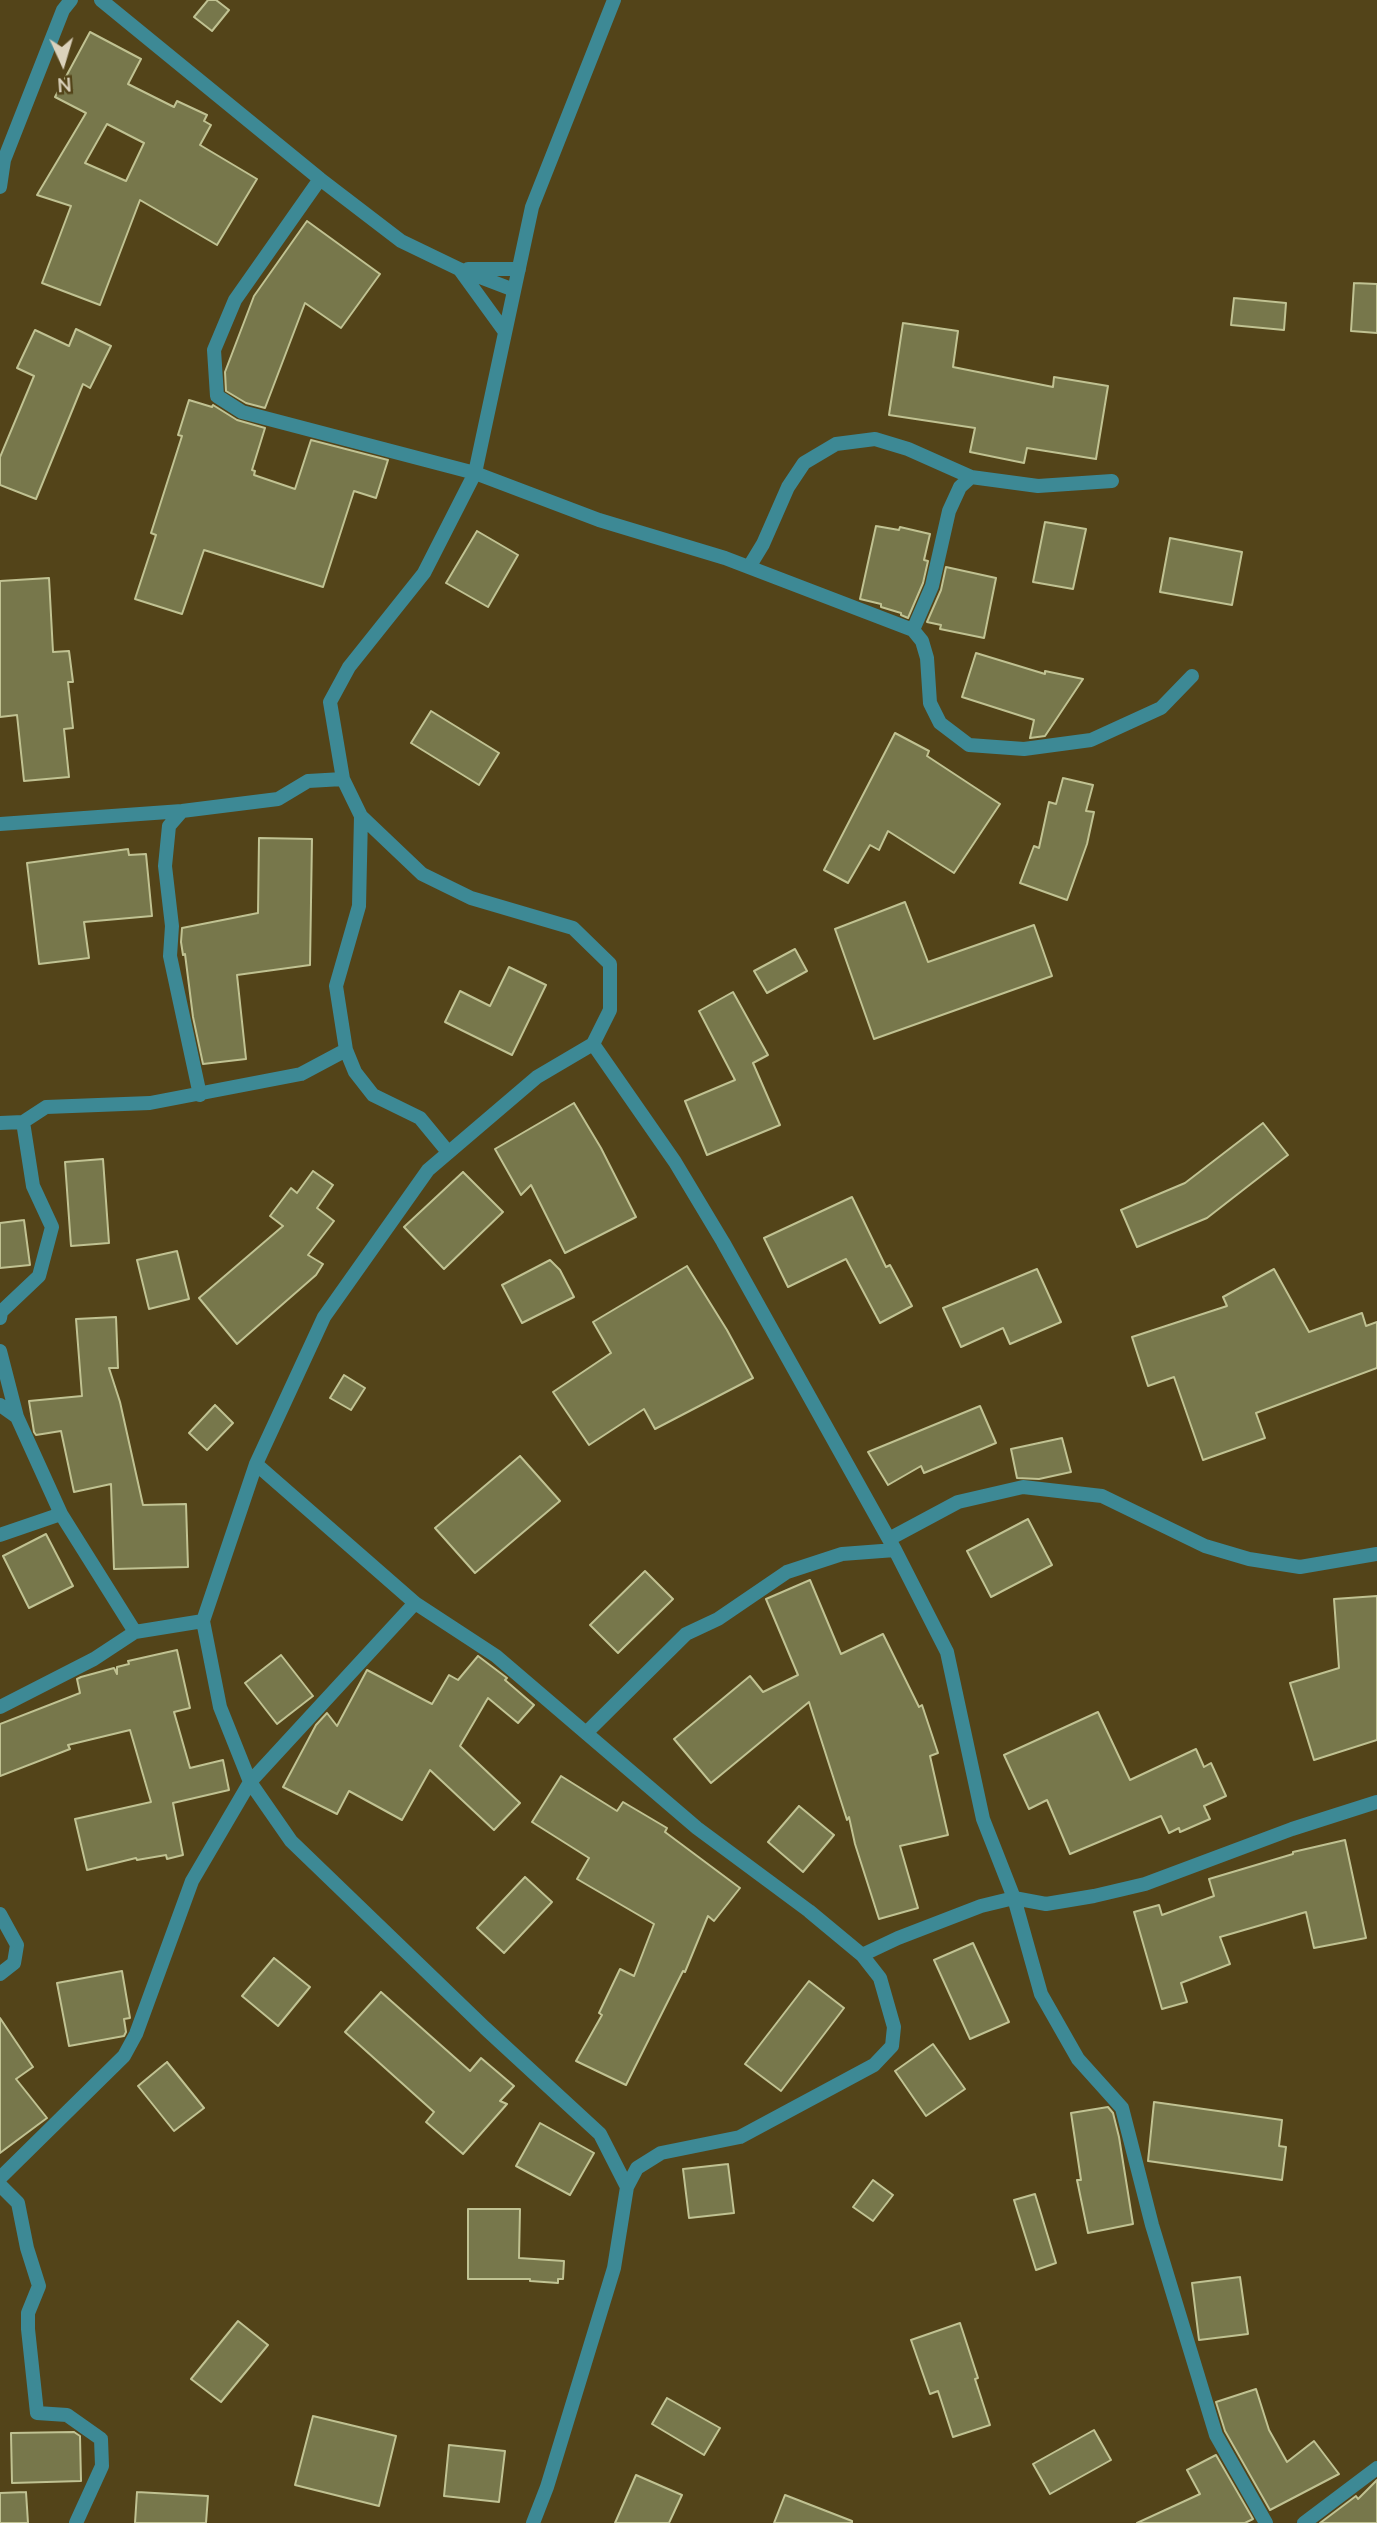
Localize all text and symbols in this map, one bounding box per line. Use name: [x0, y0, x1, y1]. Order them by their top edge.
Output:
north arrow: [28, 28, 98, 98]
text: N: [56, 70, 72, 97]

